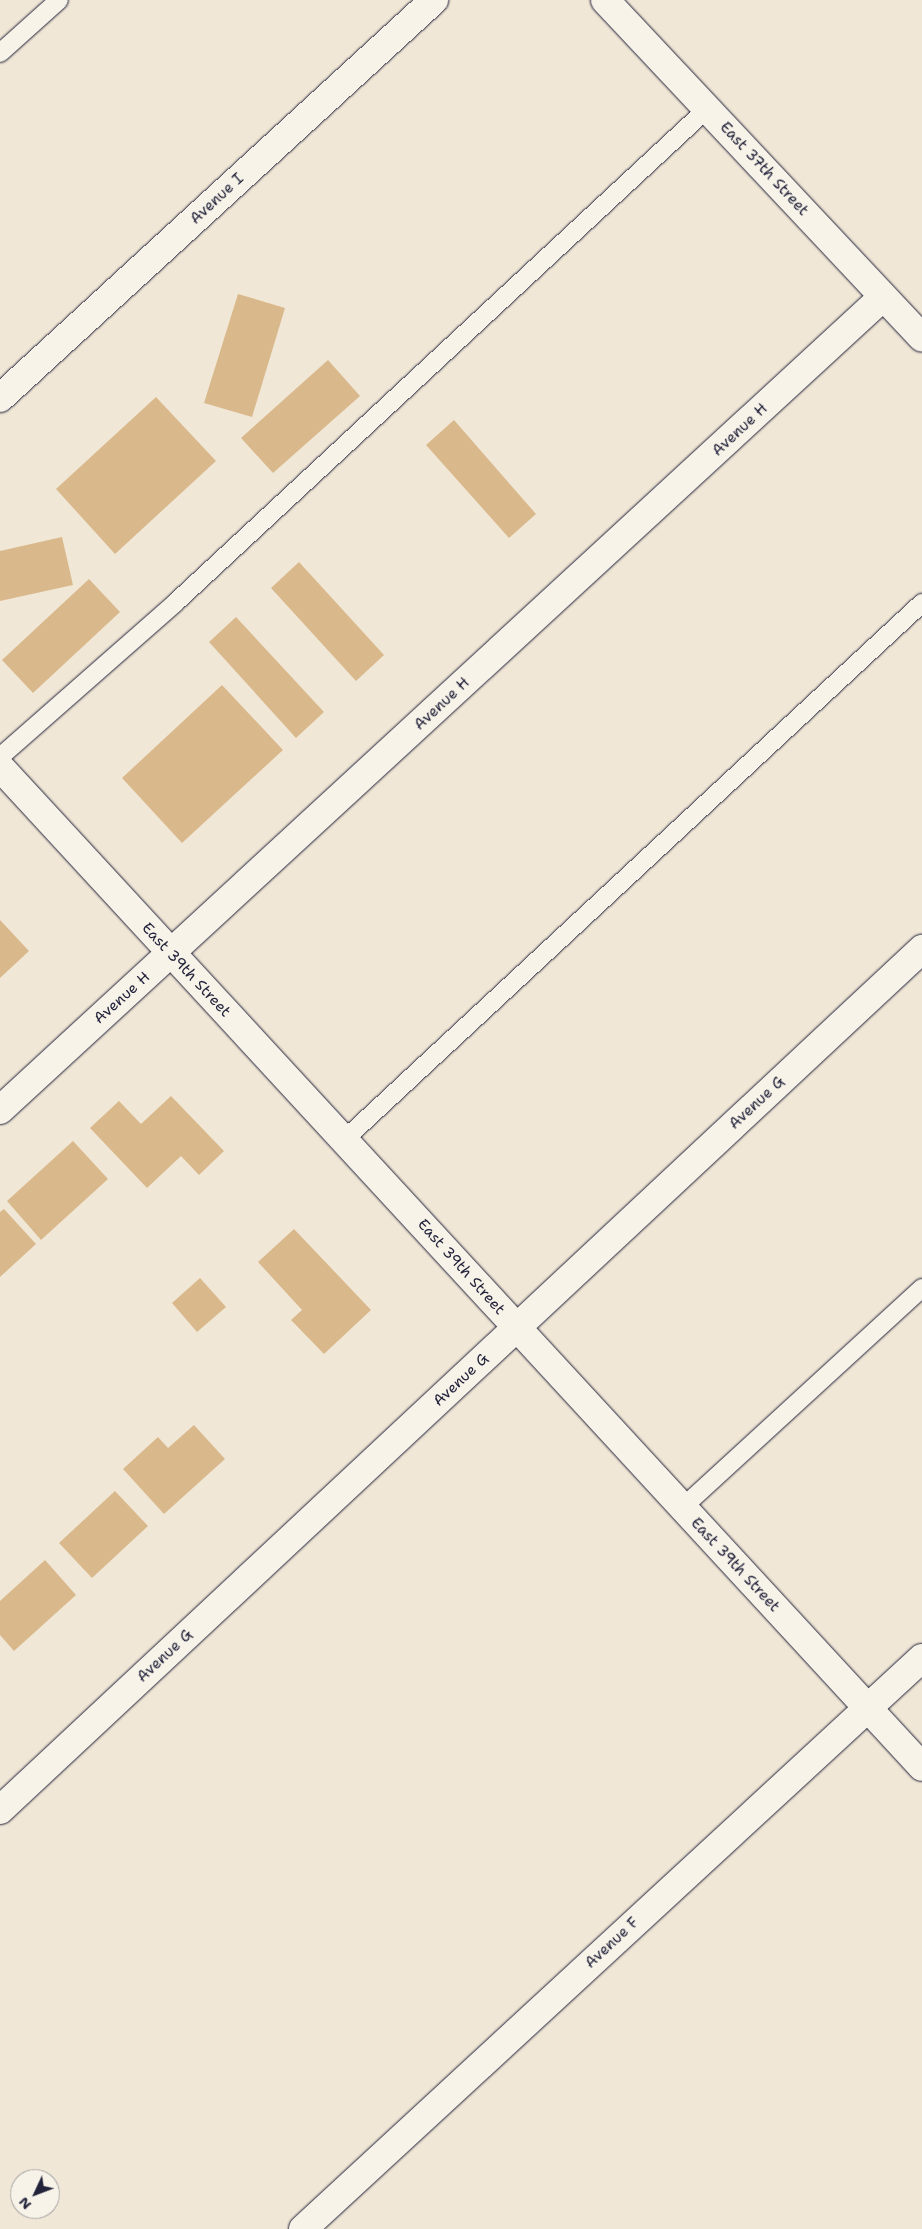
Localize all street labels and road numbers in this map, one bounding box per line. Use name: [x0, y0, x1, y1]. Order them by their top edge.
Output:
street label: East 37th Street: [716, 118, 812, 220]
street label: Avenue I: [187, 170, 247, 228]
street label: Avenue H: [709, 400, 771, 460]
street label: Avenue H: [411, 674, 473, 734]
street label: East 39th Street: [138, 919, 234, 1021]
street label: Avenue H: [90, 968, 154, 1028]
street label: Avenue G: [726, 1073, 788, 1133]
street label: East 39th Street: [413, 1216, 509, 1318]
street label: Avenue G: [430, 1350, 492, 1410]
street label: East 39th Street: [687, 1514, 783, 1616]
street label: Avenue G: [134, 1626, 196, 1686]
street label: Avenue F: [582, 1914, 642, 1972]

